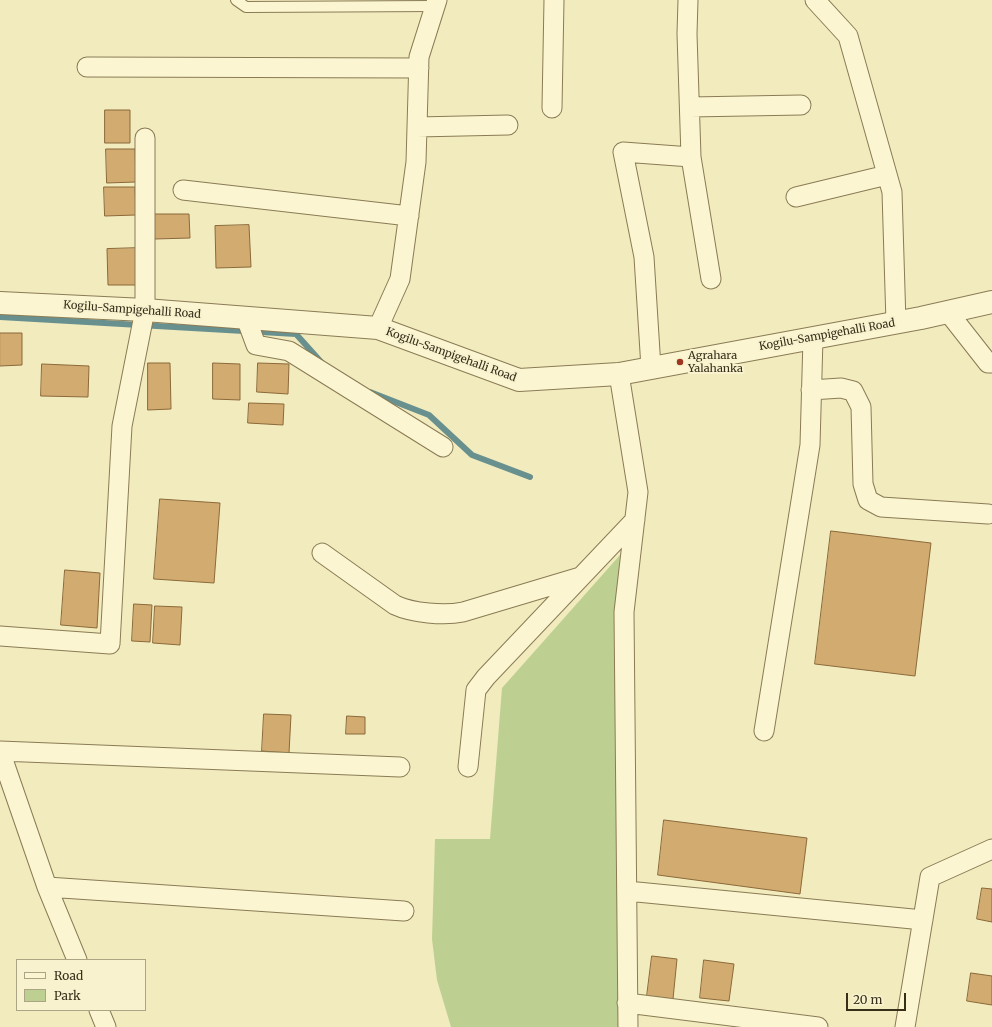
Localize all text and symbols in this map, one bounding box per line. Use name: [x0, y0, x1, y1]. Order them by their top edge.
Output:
street label: Kogilu-Sampigehalli Road: [63, 299, 201, 321]
street label: Kogilu-Sampigehalli Road: [758, 317, 896, 353]
street label: Kogilu-Sampigehalli Road: [384, 325, 518, 385]
place label: Agrahara Yalahanka: [688, 349, 743, 375]
marker: Agrahara Yalahanka: [675, 357, 685, 367]
legend: [16, 959, 146, 1011]
text: Road: [54, 968, 83, 983]
scale bar: [848, 985, 908, 1011]
text: Park: [54, 988, 81, 1003]
text: 20 m: [853, 992, 882, 1007]

